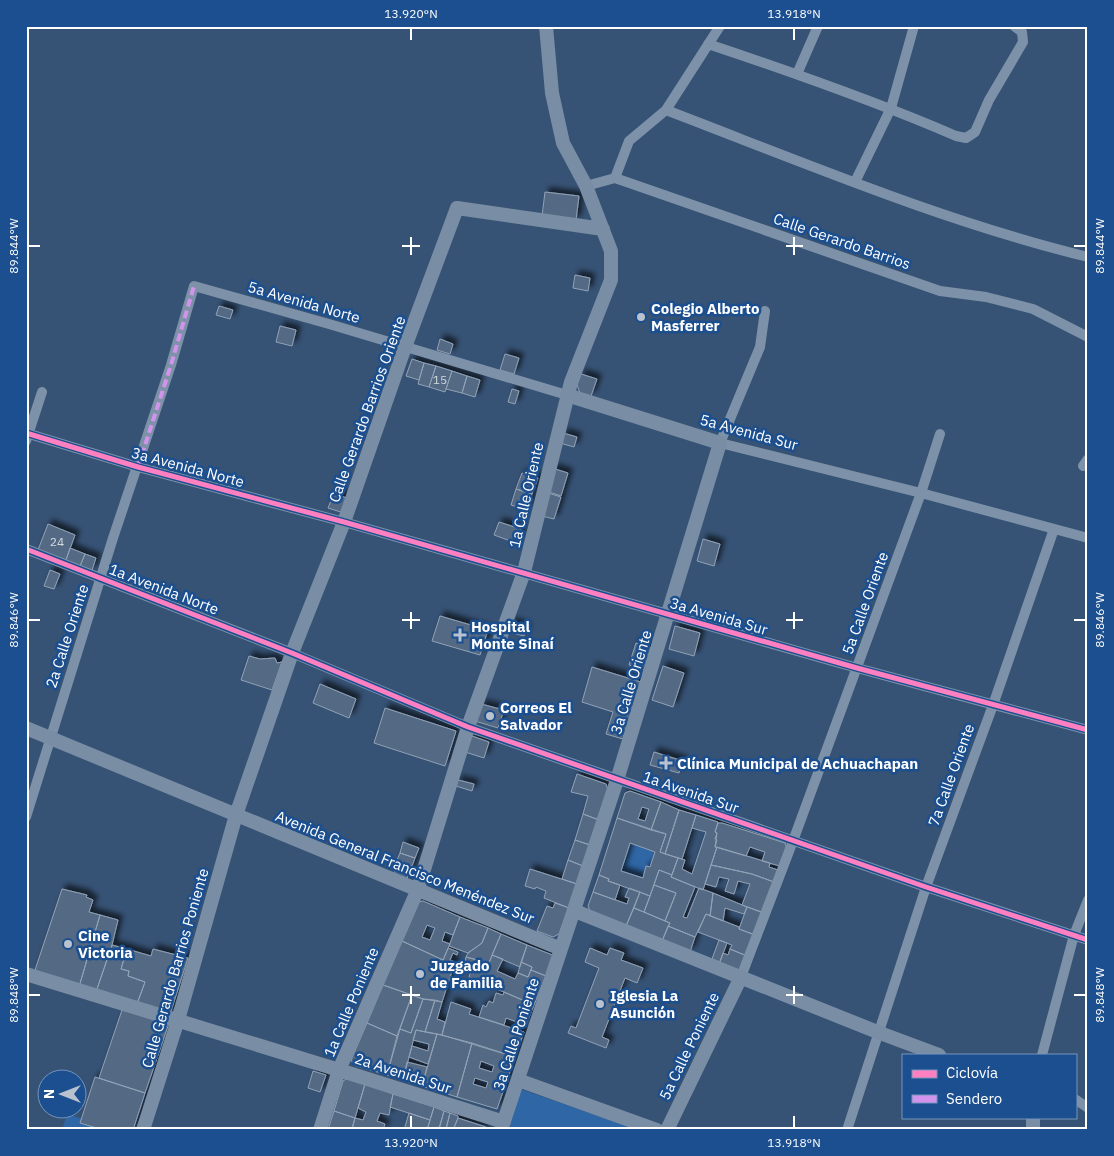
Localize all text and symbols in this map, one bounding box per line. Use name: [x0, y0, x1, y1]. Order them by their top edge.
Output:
text: 13.920°N: [384, 6, 438, 21]
text: 13.918°N: [767, 6, 821, 21]
street label: Calle Gerardo Barrios: [771, 209, 913, 273]
text: 89.844°W: [6, 218, 21, 274]
text: 89.844°W: [1092, 218, 1107, 274]
street label: 5a Avenida Norte: [246, 277, 362, 327]
place label: Colegio Alberto Masferrer: [651, 299, 759, 335]
marker: Colegio Alberto Masferrer: [635, 311, 647, 323]
street label: Calle Gerardo Barrios Oriente: [324, 313, 410, 505]
house number: 15: [433, 372, 447, 387]
street label: 5a Avenida Sur: [698, 410, 801, 454]
street label: 1a Calle Oriente: [505, 440, 547, 550]
street label: 3a Avenida Norte: [130, 443, 246, 491]
house number: 24: [50, 534, 64, 549]
street label: 5a Calle Oriente: [838, 549, 892, 657]
street label: 1a Avenida Norte: [106, 559, 222, 619]
street label: 2a Calle Oriente: [41, 582, 93, 690]
text: 89.846°W: [6, 592, 21, 648]
text: 89.846°W: [1092, 592, 1107, 648]
street label: 3a Avenida Sur: [668, 593, 770, 639]
place label: Hospital Monte Sinaí: [471, 617, 554, 653]
marker: Hospital Monte Sinaí: [453, 628, 467, 642]
street label: 3a Calle Oriente: [606, 628, 656, 736]
place label: Correos El Salvador: [500, 698, 572, 734]
marker: Correos El Salvador: [484, 710, 496, 722]
street label: 7a Calle Oriente: [924, 721, 978, 829]
place label: Clínica Municipal de Achuachapan: [677, 754, 918, 773]
marker: Clínica Municipal de Achuachapan: [659, 756, 673, 770]
street label: 1a Avenida Sur: [640, 767, 742, 818]
street label: Avenida General Francisco Menéndez Sur: [273, 806, 538, 928]
street label: Calle Gerardo Barrios Poniente: [137, 866, 213, 1070]
place label: Cine Victoria: [78, 926, 133, 962]
marker: Cine Victoria: [62, 938, 74, 950]
street label: 1a Calle Poniente: [319, 944, 383, 1060]
place label: Juzgado de Familia: [430, 956, 503, 992]
text: 89.848°W: [6, 967, 21, 1023]
text: 89.848°W: [1092, 967, 1107, 1023]
marker: Juzgado de Familia: [414, 968, 426, 980]
street label: 3a Calle Poniente: [489, 975, 543, 1093]
place label: Iglesia La Asunción: [610, 986, 679, 1022]
street label: 5a Calle Poniente: [655, 989, 723, 1103]
marker: Iglesia La Asunción: [594, 998, 606, 1010]
street label: 2a Avenida Sur: [352, 1048, 454, 1098]
legend: [902, 1054, 1076, 1118]
text: Ciclovía: [946, 1063, 998, 1082]
north arrow: [38, 1068, 88, 1118]
text: N: [40, 1089, 58, 1099]
text: Sendero: [946, 1089, 1002, 1108]
text: 13.920°N: [384, 1135, 438, 1150]
text: 13.918°N: [767, 1135, 821, 1150]

